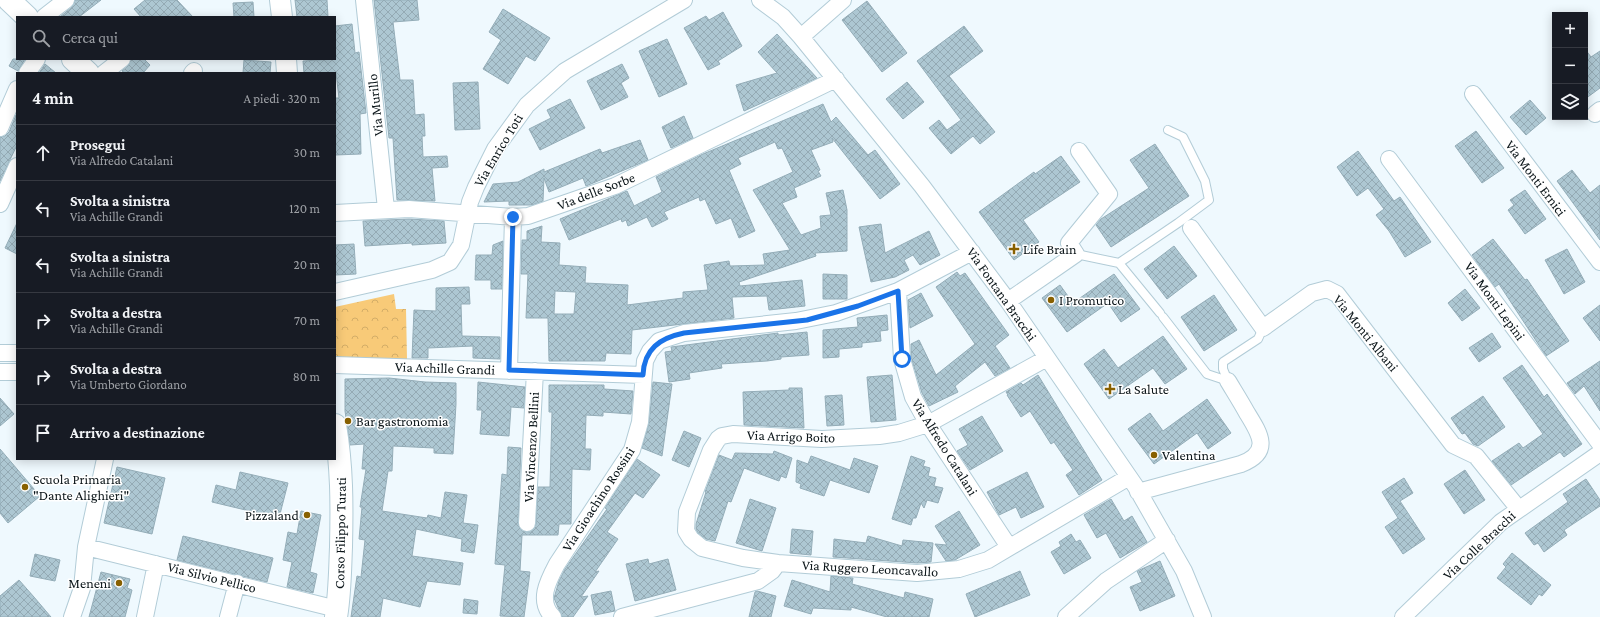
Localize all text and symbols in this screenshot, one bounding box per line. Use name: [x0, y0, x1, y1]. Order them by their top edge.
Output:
map controls: [1552, 12, 1588, 120]
button: +: [1552, 12, 1588, 48]
search box: [16, 16, 336, 60]
icon: search: [30, 27, 52, 49]
text: Cerca qui: [62, 30, 118, 46]
button: −: [1552, 48, 1588, 84]
street label: Via Murillo: [364, 73, 386, 137]
button: layers: [1552, 84, 1588, 120]
text: 4 min: [32, 89, 74, 108]
text: A piedi · 320 m: [243, 91, 320, 106]
street label: Via Enrico Toti: [470, 110, 526, 189]
text: Prosegui: [70, 137, 125, 153]
street label: Via Monti Ernici: [1502, 137, 1570, 219]
icon: ahead: [32, 142, 54, 164]
text: 30 m: [294, 145, 320, 160]
text: Via Alfredo Catalani: [70, 153, 173, 168]
street label: Via delle Sorbe: [555, 169, 637, 213]
text: Svolta a sinistra: [70, 193, 170, 209]
icon: left: [32, 198, 54, 220]
text: 120 m: [289, 201, 320, 216]
route end: [504, 208, 522, 226]
text: Via Achille Grandi: [70, 209, 163, 224]
place label: Life Brain: [1023, 241, 1077, 257]
marker: Life Brain: [1008, 243, 1020, 255]
street label: Via Fontana Bracchi: [964, 244, 1041, 344]
text: Svolta a sinistra: [70, 249, 170, 265]
icon: left: [32, 254, 54, 276]
text: 20 m: [294, 257, 320, 272]
street label: Via Monti Lepini: [1461, 259, 1529, 344]
text: Via Achille Grandi: [70, 265, 163, 280]
street label: Via Monti Albani: [1330, 291, 1402, 375]
place label: I Promutico: [1059, 292, 1124, 308]
marker: I Promutico: [1046, 295, 1056, 305]
text: Svolta a destra: [70, 305, 162, 321]
icon: right: [32, 310, 54, 332]
text: 70 m: [294, 313, 320, 328]
text: Via Achille Grandi: [70, 321, 163, 336]
route start: [893, 350, 911, 368]
street label: Via Achille Grandi: [395, 358, 496, 378]
text: Svolta a destra: [70, 361, 162, 377]
icon: right: [32, 366, 54, 388]
text: 80 m: [293, 369, 320, 384]
text: Via Umberto Giordano: [70, 377, 187, 392]
place label: La Salute: [1118, 381, 1169, 397]
marker: La Salute: [1105, 384, 1115, 394]
street label: Via Vincenzo Bellini: [520, 391, 542, 503]
street label: Via Alfredo Catalani: [909, 396, 981, 499]
place label: Bar gastronomia: [356, 413, 449, 429]
marker: Bar gastronomia: [343, 416, 353, 426]
icon: arrive: [32, 422, 54, 444]
text: Arrivo a destinazione: [70, 425, 205, 441]
street label: Via Arrigo Boito: [747, 426, 835, 446]
street label: Via Gioachino Rossini: [558, 444, 638, 554]
place label: Valentina: [1162, 447, 1216, 463]
marker: Valentina: [1149, 450, 1159, 460]
place label: Scuola Primaria "Dante Alighieri": [33, 471, 129, 503]
street label: Corso Filippo Turati: [331, 477, 349, 589]
marker: Scuola Primaria "Dante Alighieri": [20, 482, 30, 492]
place label: Pizzaland: [245, 507, 300, 523]
street label: Via Colle Bracchi: [1439, 507, 1519, 583]
marker: Pizzaland: [302, 510, 312, 520]
street label: Via Ruggero Leoncavallo: [801, 556, 939, 580]
street label: Via Silvio Pellico: [166, 558, 258, 596]
place label: Meneni: [68, 575, 111, 591]
marker: Meneni: [114, 578, 124, 588]

